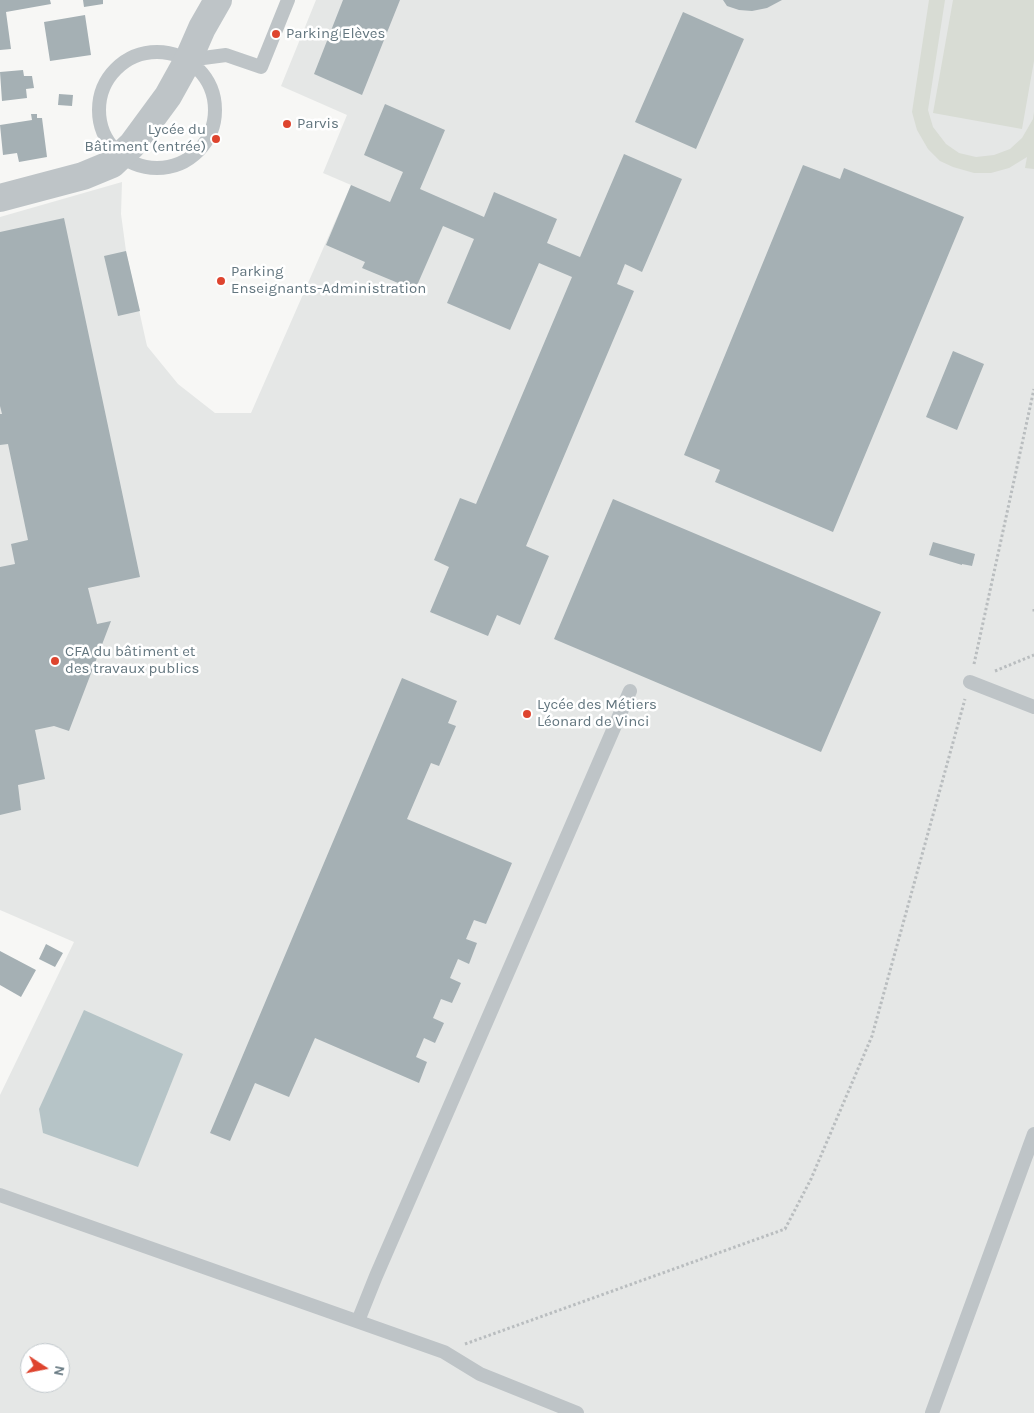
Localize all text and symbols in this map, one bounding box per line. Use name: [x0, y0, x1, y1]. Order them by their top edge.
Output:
place label: Parking Elèves: [286, 25, 385, 43]
marker: Parking Elèves: [270, 28, 282, 40]
place label: Parvis: [297, 115, 339, 133]
marker: Parvis: [281, 118, 293, 130]
place label: Lycée du Bâtiment (entrée): [84, 121, 206, 156]
marker: Lycée du Bâtiment (entrée): [210, 133, 222, 145]
place label: Parking Enseignants-Administration: [231, 263, 426, 298]
marker: Parking Enseignants-Administration: [215, 275, 227, 287]
place label: CFA du bâtiment et des travaux publics: [65, 643, 199, 678]
marker: CFA du bâtiment et des travaux publics: [49, 655, 61, 667]
place label: Lycée des Métiers Léonard de Vinci: [537, 696, 657, 731]
marker: Lycée des Métiers Léonard de Vinci: [521, 708, 533, 720]
north arrow: [20, 1343, 70, 1393]
text: N: [50, 1364, 69, 1377]

